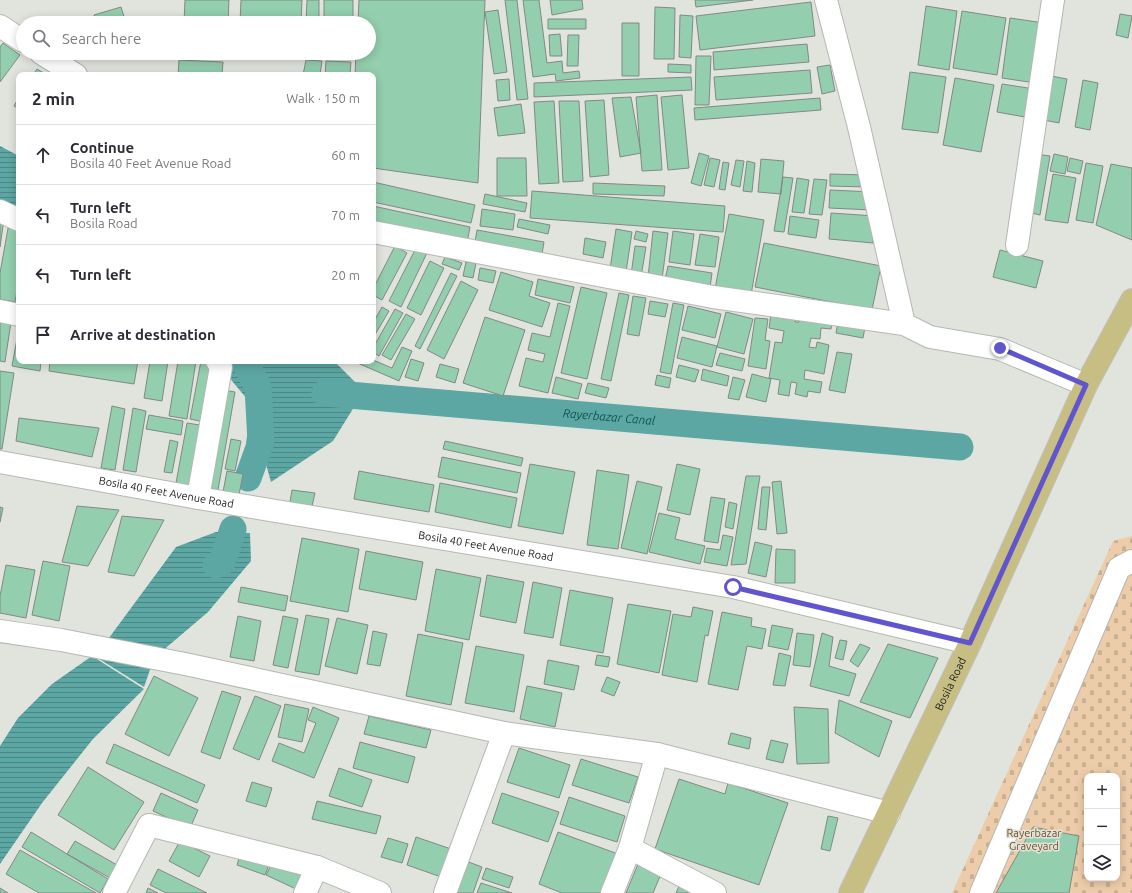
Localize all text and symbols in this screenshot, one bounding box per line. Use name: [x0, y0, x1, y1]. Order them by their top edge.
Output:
search box: [16, 16, 376, 60]
icon: search: [30, 27, 52, 49]
text: Search here: [62, 30, 141, 47]
text: 2 min: [32, 89, 75, 108]
text: Walk · 150 m: [286, 91, 360, 105]
text: Continue: [70, 139, 134, 156]
icon: ahead: [32, 144, 54, 166]
text: 60 m: [331, 148, 360, 162]
text: Bosila 40 Feet Avenue Road: [70, 156, 231, 170]
text: Turn left: [70, 199, 131, 216]
icon: left: [32, 204, 54, 226]
text: 70 m: [331, 208, 360, 222]
text: Bosila Road: [70, 216, 138, 230]
icon: left: [32, 264, 54, 286]
text: Turn left: [70, 266, 131, 283]
text: 20 m: [331, 268, 360, 282]
icon: arrive: [32, 324, 54, 346]
text: Arrive at destination: [70, 326, 216, 343]
route end: [991, 339, 1009, 357]
water label: Rayerbazar Canal: [562, 406, 656, 427]
street label: Bosila 40 Feet Avenue Road: [98, 474, 235, 510]
street label: Bosila 40 Feet Avenue Road: [417, 529, 554, 563]
route start: [724, 578, 742, 596]
street label: Bosila Road: [933, 655, 968, 712]
map controls: [1084, 773, 1120, 881]
button: +: [1084, 773, 1120, 809]
button: −: [1084, 809, 1120, 845]
park label: Rayerbazar Graveyard: [1007, 827, 1062, 852]
button: layers: [1084, 845, 1120, 881]

